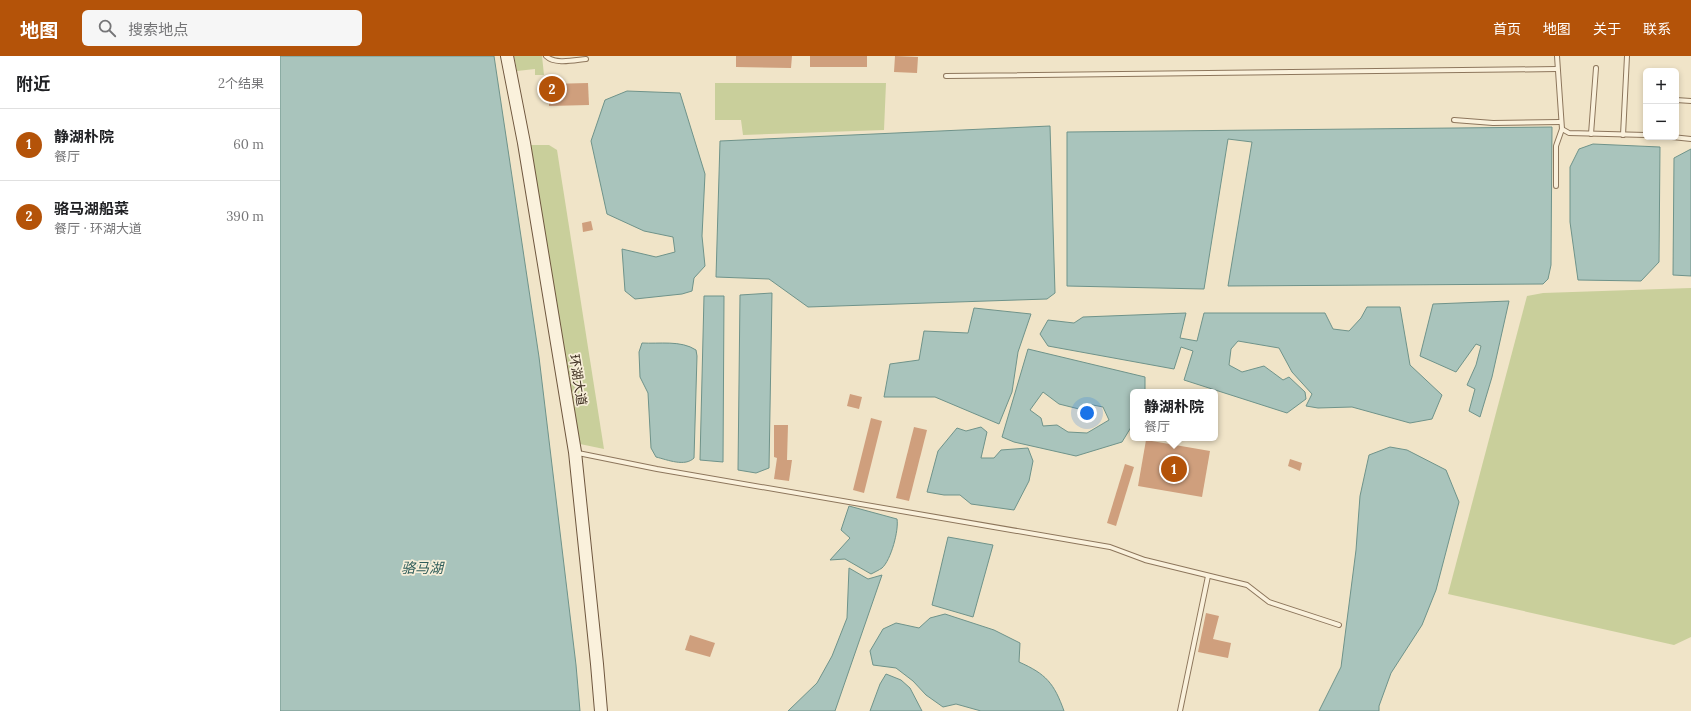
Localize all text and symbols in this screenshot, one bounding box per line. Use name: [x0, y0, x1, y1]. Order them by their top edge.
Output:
search box: [82, 10, 362, 46]
icon: search: [96, 17, 118, 39]
text: 地图: [20, 18, 58, 42]
text: 搜索地点: [128, 20, 188, 39]
text: 首页: [1493, 20, 1521, 38]
text: 地图: [1543, 20, 1571, 38]
text: 关于: [1593, 20, 1621, 38]
text: 联系: [1643, 20, 1671, 38]
map controls: [1643, 68, 1679, 140]
button: +: [1643, 68, 1679, 104]
text: 附近: [16, 73, 50, 95]
pin: 2: [539, 74, 565, 104]
text: 2个结果: [218, 75, 264, 92]
button: −: [1643, 104, 1679, 140]
text: 静湖朴院: [54, 127, 114, 146]
text: 1: [26, 136, 32, 153]
text: 60 m: [233, 136, 264, 153]
text: 餐厅: [54, 148, 80, 165]
text: 骆马湖船菜: [54, 199, 129, 218]
text: 2: [26, 208, 32, 225]
text: 390 m: [226, 208, 264, 225]
text: 餐厅 · 环湖大道: [54, 220, 142, 237]
street label: 环湖大道: [566, 353, 590, 407]
popup: [1130, 389, 1218, 441]
text: 静湖朴院: [1144, 397, 1204, 416]
your location: [1077, 403, 1097, 423]
text: 餐厅: [1144, 418, 1170, 435]
pin: 1: [1161, 454, 1187, 484]
water label: 骆马湖: [401, 559, 445, 577]

